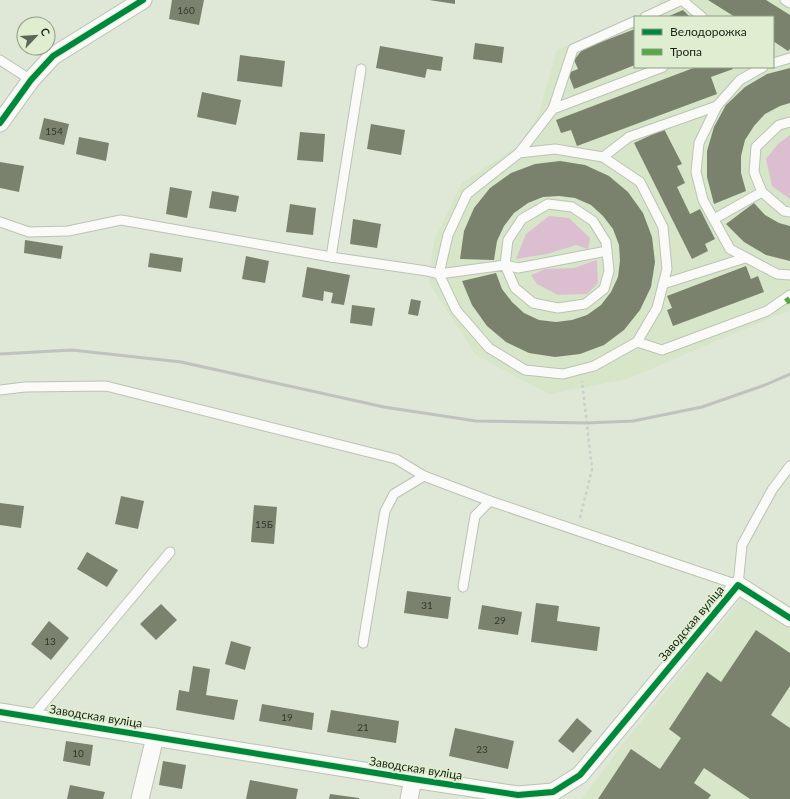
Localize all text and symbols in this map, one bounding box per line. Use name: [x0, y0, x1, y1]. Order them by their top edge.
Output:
house number: 160: [177, 4, 195, 16]
north arrow: [16, 16, 56, 56]
legend: [634, 16, 774, 68]
text: Велодорожка: [670, 24, 747, 39]
text: С: [38, 26, 53, 38]
text: Тропа: [670, 44, 702, 59]
house number: 154: [45, 125, 63, 137]
house number: 15Б: [255, 518, 273, 530]
street label: Заводская вуліца: [655, 582, 727, 664]
house number: 31: [421, 599, 433, 611]
house number: 29: [494, 614, 506, 626]
house number: 13: [44, 635, 56, 647]
street label: Заводская вуліца: [48, 701, 144, 731]
house number: 19: [281, 711, 293, 723]
house number: 21: [357, 721, 369, 733]
house number: 23: [476, 743, 488, 755]
house number: 10: [72, 747, 84, 759]
street label: Заводская вуліца: [368, 753, 464, 783]

